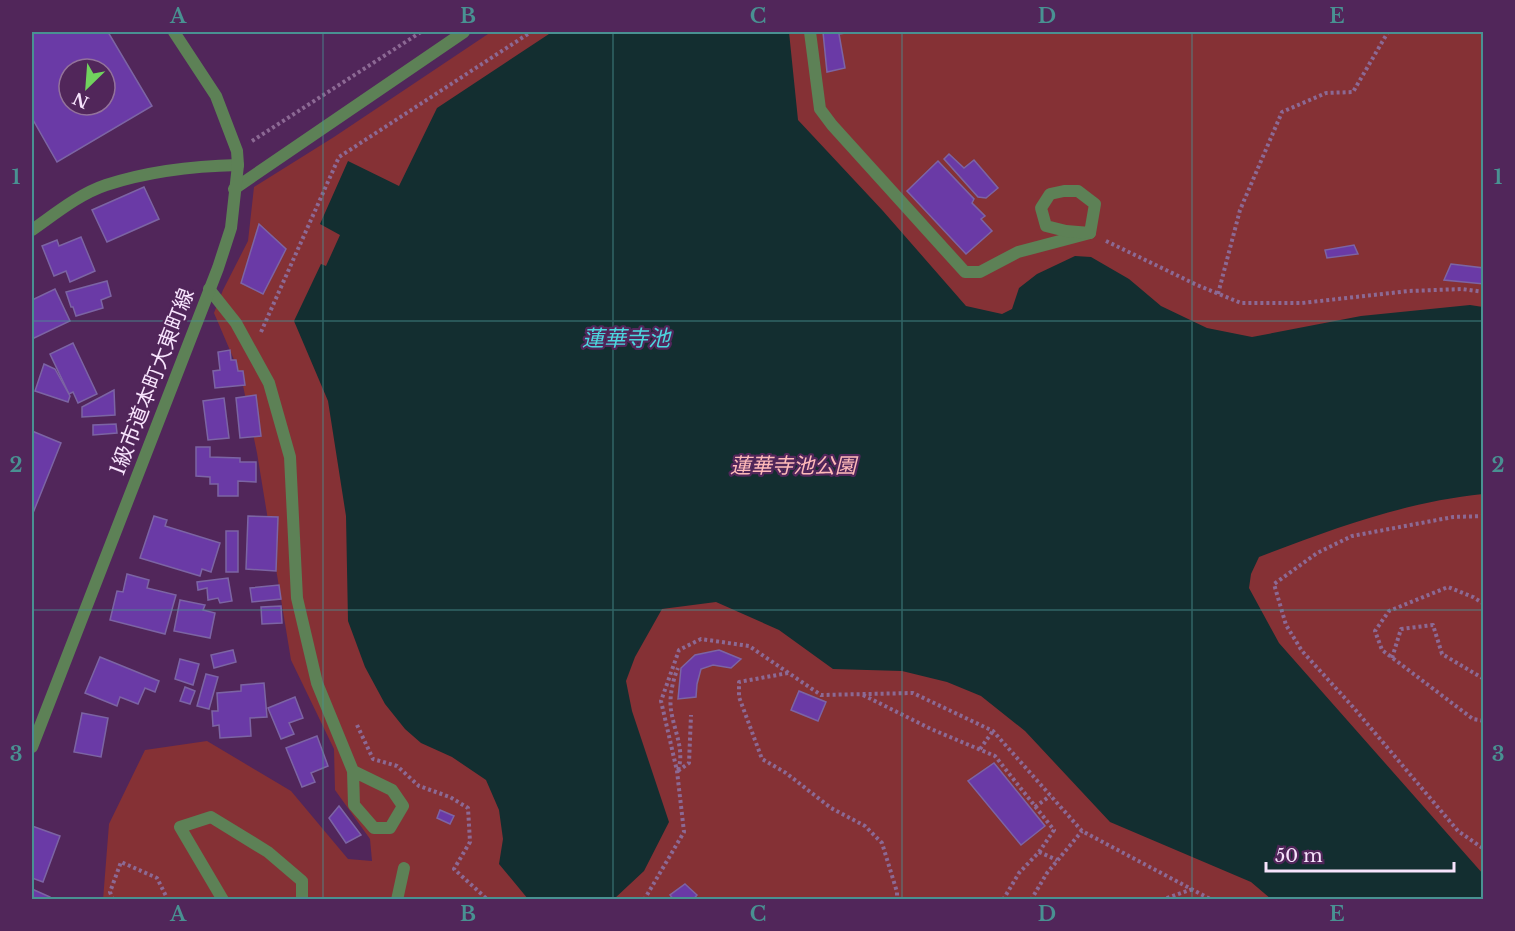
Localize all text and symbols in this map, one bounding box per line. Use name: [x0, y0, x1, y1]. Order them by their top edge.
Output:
text: A: [169, 4, 187, 28]
text: B: [460, 4, 476, 28]
text: C: [750, 4, 766, 28]
text: D: [1038, 4, 1056, 28]
text: E: [1329, 4, 1345, 28]
north arrow: [57, 57, 117, 117]
text: N: [70, 88, 92, 113]
text: 1: [12, 165, 21, 189]
text: 1: [1494, 165, 1503, 189]
street label: 1級市道本町大東町線: [104, 285, 200, 479]
water label: 蓮華寺池: [582, 325, 672, 352]
text: 2: [9, 453, 23, 477]
park label: 蓮華寺池公園: [730, 453, 859, 479]
text: 2: [1491, 453, 1505, 477]
text: 3: [10, 742, 22, 766]
text: 3: [1492, 742, 1504, 766]
scale bar: [1266, 835, 1454, 873]
text: 50 m: [1275, 845, 1323, 867]
text: A: [169, 902, 187, 926]
text: B: [460, 902, 476, 926]
text: C: [750, 902, 766, 926]
text: D: [1038, 902, 1056, 926]
text: E: [1329, 902, 1345, 926]

